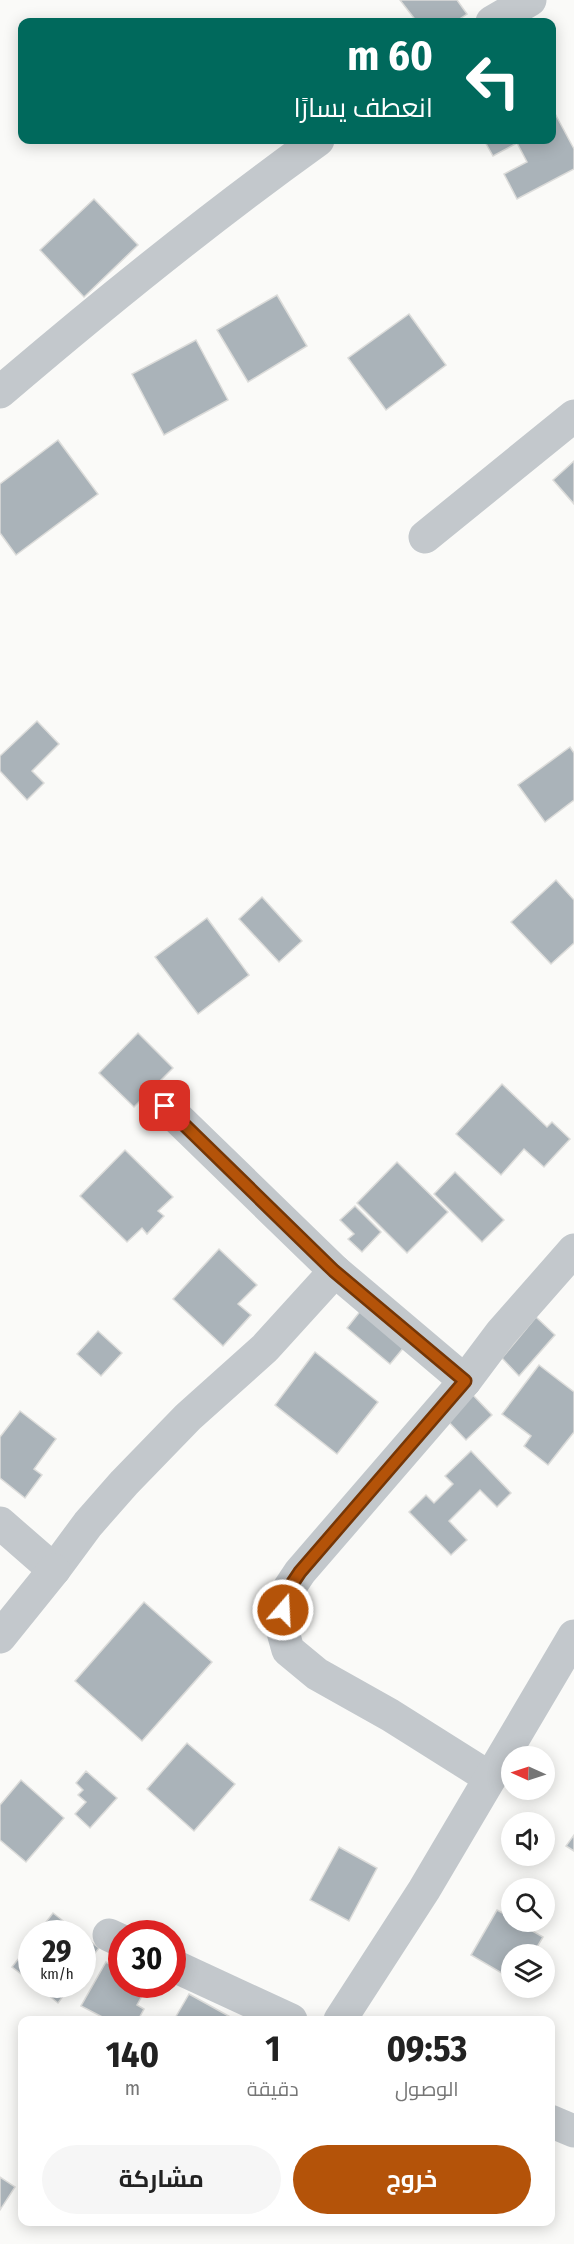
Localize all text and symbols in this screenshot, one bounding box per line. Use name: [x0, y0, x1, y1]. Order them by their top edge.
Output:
text: 60 m: [347, 31, 433, 81]
icon: left: [454, 42, 532, 120]
text: انعطف يسارًا: [294, 92, 433, 124]
pin: [139, 1080, 190, 1131]
icon: arrive: [148, 1089, 181, 1122]
position arrow: [251, 1578, 315, 1642]
north arrow: [501, 1746, 555, 1800]
map controls: [501, 1746, 555, 1998]
button: sound: [501, 1812, 555, 1866]
button: search: [501, 1878, 555, 1932]
speed limit sign: 30: [108, 1920, 186, 1998]
text: 29: [42, 1934, 72, 1970]
button: layers: [501, 1944, 555, 1998]
text: km/h: [40, 1965, 74, 1983]
text: 1: [265, 2027, 280, 2071]
text: 09:53: [386, 2027, 467, 2071]
text: 140: [106, 2033, 159, 2077]
text: m: [125, 2076, 140, 2100]
text: دقيقة: [247, 2077, 299, 2101]
text: الوصول: [395, 2077, 459, 2101]
button: مشاركة: [42, 2145, 281, 2214]
button: خروج: [293, 2145, 531, 2214]

